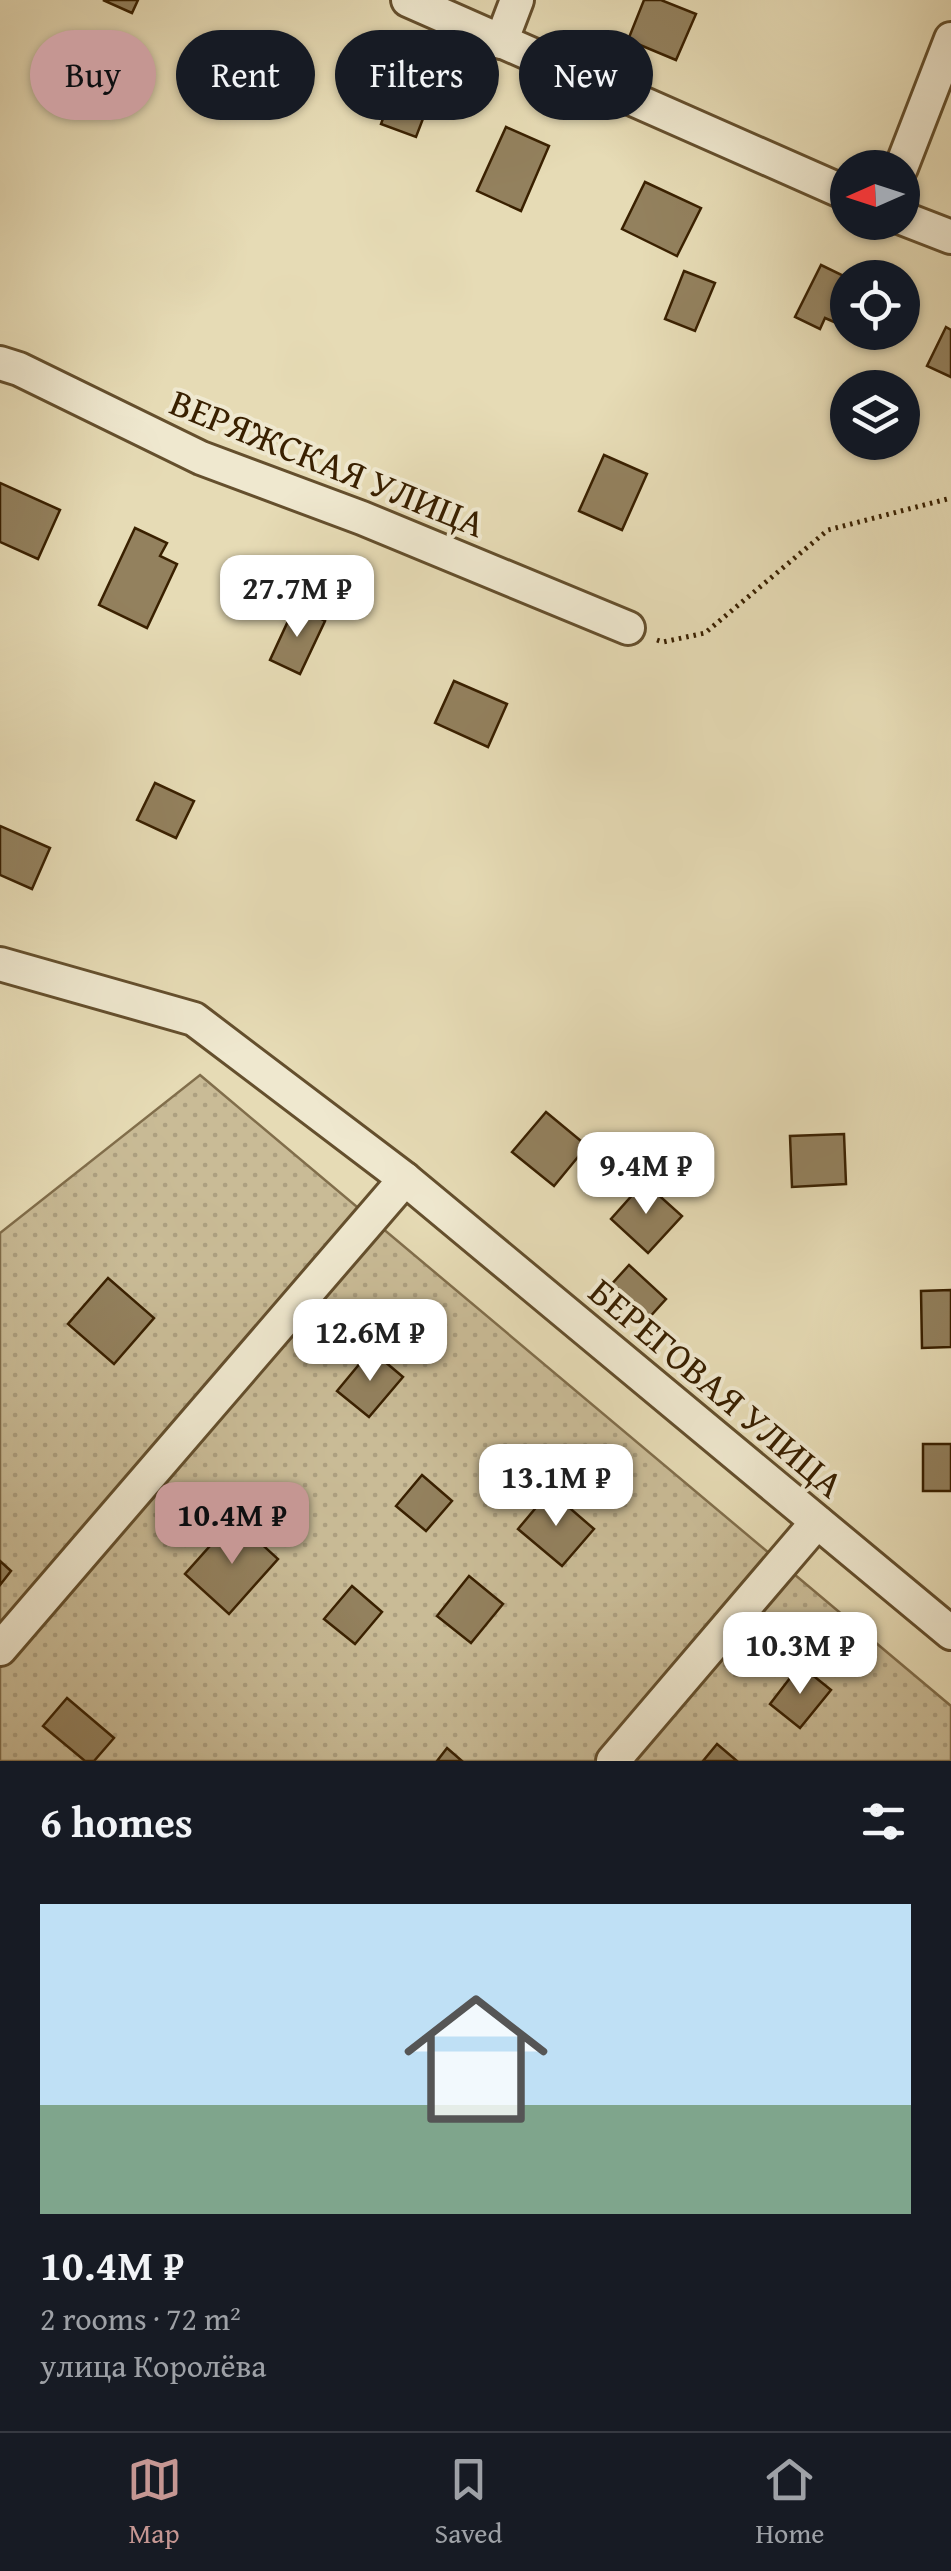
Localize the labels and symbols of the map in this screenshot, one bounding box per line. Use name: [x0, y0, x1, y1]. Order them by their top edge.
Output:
north arrow: [830, 150, 920, 240]
street label: ВЕРЯЖСКАЯ УЛИЦА: [162, 373, 494, 551]
pin: 27.7M ₽: [205, 555, 389, 640]
pin: 9.4M ₽: [565, 1132, 727, 1217]
street label: БЕРЕГОВАЯ УЛИЦА: [577, 1263, 857, 1511]
pin: 12.6M ₽: [278, 1299, 462, 1384]
pin: 13.1M ₽: [464, 1444, 648, 1529]
pin: 10.4M ₽: [140, 1482, 324, 1567]
pin: 10.3M ₽: [708, 1612, 892, 1697]

